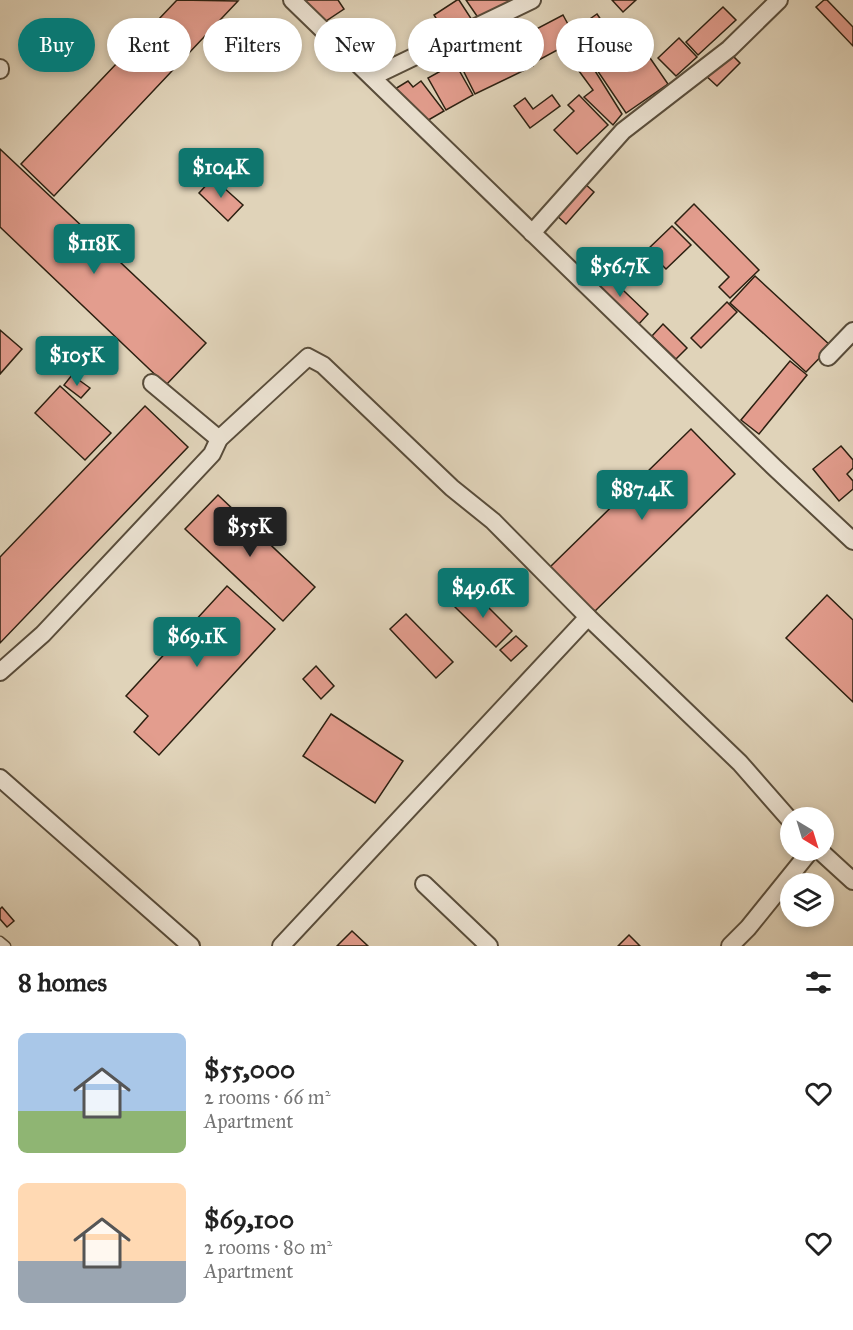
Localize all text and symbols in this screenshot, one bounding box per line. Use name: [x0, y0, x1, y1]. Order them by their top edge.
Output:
chip: Buy: [18, 18, 95, 72]
chip: Rent: [107, 18, 191, 72]
chip: Filters: [203, 18, 302, 72]
chip: New: [314, 18, 396, 72]
chip: Apartment: [408, 18, 544, 72]
chip: House: [556, 18, 654, 72]
pin: $104K: [179, 148, 263, 199]
text: $104K: [193, 155, 249, 179]
pin: $118K: [52, 224, 136, 275]
text: $118K: [68, 231, 120, 255]
pin: $56.7K: [571, 247, 669, 298]
text: $56.7K: [590, 254, 650, 278]
pin: $105K: [35, 336, 119, 387]
text: $105K: [50, 343, 104, 367]
pin: $87.4K: [593, 470, 691, 521]
text: $87.4K: [611, 477, 673, 501]
pin: $55K: [214, 507, 286, 558]
text: $55K: [228, 514, 272, 538]
pin: $49.6K: [434, 568, 532, 619]
text: $49.6K: [452, 575, 514, 599]
pin: $69.1K: [148, 617, 246, 668]
text: $69.1K: [167, 624, 227, 648]
north arrow: [780, 807, 834, 861]
map controls: [780, 807, 834, 927]
button: layers: [780, 873, 834, 927]
text: 8 homes: [18, 966, 107, 998]
icon: filters: [802, 966, 835, 999]
text: $55,000: [204, 1053, 295, 1085]
icon: home: [66, 1057, 138, 1129]
icon: heart: [802, 1077, 835, 1110]
text: 2 rooms · 66 m²: [204, 1085, 330, 1109]
text: Apartment: [204, 1109, 293, 1133]
text: $69,100: [204, 1203, 294, 1235]
icon: home: [66, 1207, 138, 1279]
icon: heart: [802, 1227, 835, 1260]
text: 2 rooms · 80 m²: [204, 1235, 332, 1259]
text: Apartment: [204, 1259, 293, 1283]

